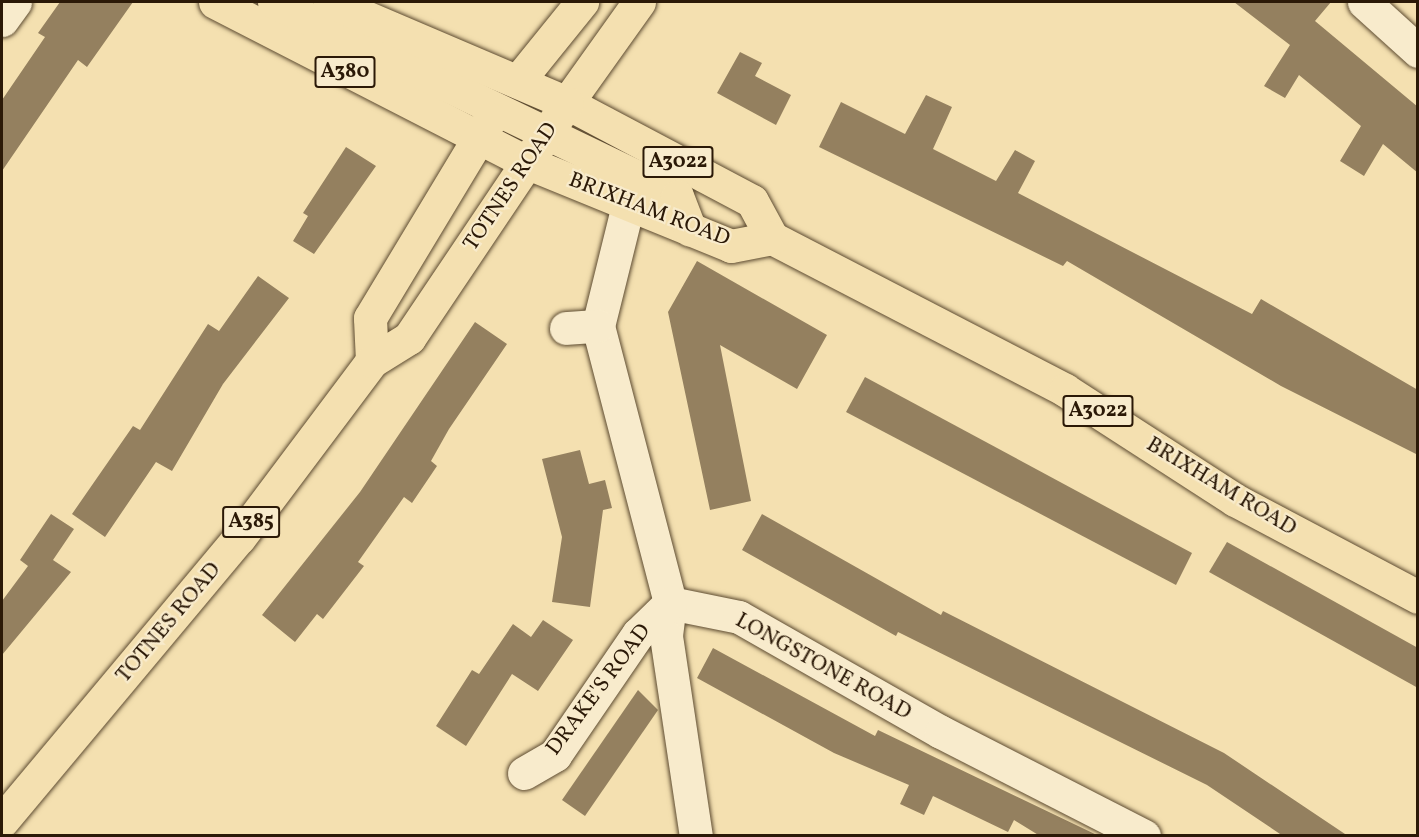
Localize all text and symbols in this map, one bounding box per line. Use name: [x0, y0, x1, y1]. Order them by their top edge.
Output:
road number: A380: [314, 54, 376, 90]
street label: TOTNES ROAD: [458, 118, 564, 256]
road number: A3022: [642, 144, 714, 180]
street label: BRIXHAM ROAD: [565, 167, 733, 253]
road number: A3022: [1062, 393, 1134, 429]
street label: BRIXHAM ROAD: [1141, 432, 1301, 542]
road number: A385: [221, 504, 281, 540]
street label: TOTNES ROAD: [111, 557, 227, 689]
street label: LONGSTONE ROAD: [730, 608, 916, 726]
street label: DRAKE'S ROAD: [541, 619, 657, 761]

